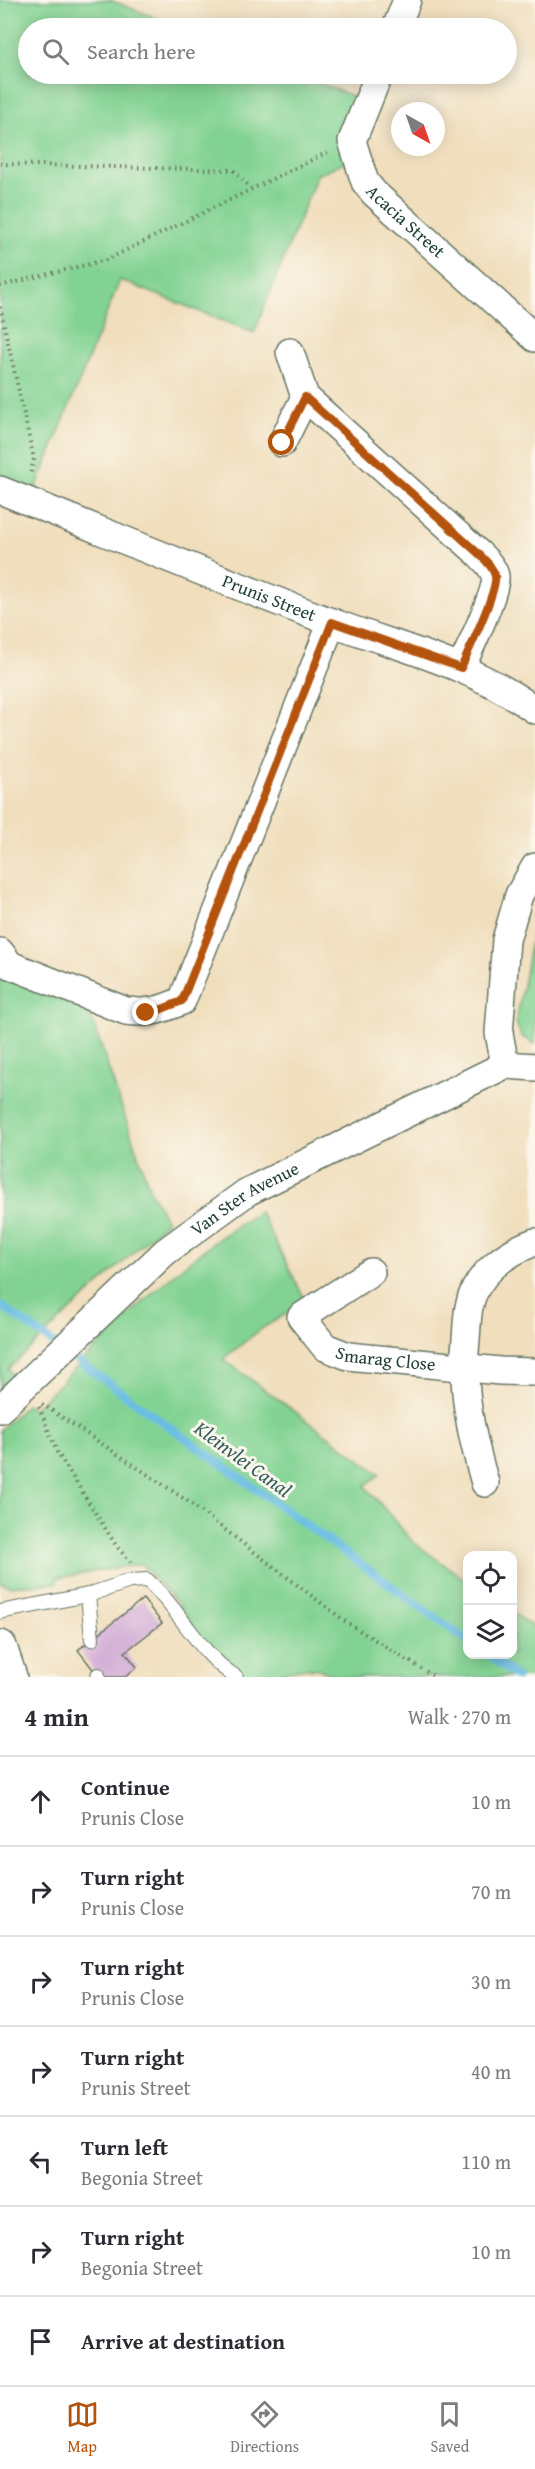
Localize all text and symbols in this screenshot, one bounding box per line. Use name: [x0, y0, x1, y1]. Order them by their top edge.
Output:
search box: [18, 18, 517, 84]
icon: search: [39, 35, 72, 68]
text: Search here: [87, 35, 196, 67]
north arrow: [391, 102, 445, 156]
street label: Acacia Street: [360, 179, 452, 265]
route start: [268, 429, 294, 455]
street label: Prunis Street: [218, 567, 321, 628]
route end: [132, 999, 158, 1025]
street label: Van Ster Avenue: [184, 1154, 303, 1242]
street label: Smarag Close: [332, 1338, 437, 1378]
water label: Kleinvlei Canal: [188, 1413, 298, 1504]
map controls: [463, 1551, 517, 1659]
button: locate: [463, 1551, 517, 1605]
button: layers: [463, 1605, 517, 1659]
text: 4 min: [24, 1697, 89, 1736]
text: Walk · 270 m: [408, 1702, 511, 1731]
text: Continue: [81, 1771, 170, 1803]
icon: ahead: [24, 1785, 57, 1818]
text: 10 m: [471, 1787, 511, 1816]
text: Prunis Close: [81, 1803, 184, 1832]
text: Turn right: [81, 1861, 184, 1893]
icon: right: [24, 1875, 57, 1908]
text: 70 m: [471, 1877, 511, 1906]
text: Prunis Close: [81, 1893, 184, 1922]
text: Turn right: [81, 1951, 184, 1983]
icon: right: [24, 1965, 57, 1998]
text: 30 m: [471, 1967, 511, 1996]
text: Prunis Close: [81, 1983, 184, 2012]
text: Turn right: [81, 2041, 184, 2073]
icon: right: [24, 2055, 57, 2088]
text: 40 m: [471, 2057, 511, 2086]
text: Prunis Street: [81, 2073, 191, 2102]
text: Turn left: [81, 2131, 168, 2163]
icon: left: [24, 2145, 57, 2178]
text: 110 m: [461, 2147, 511, 2176]
text: Begonia Street: [81, 2163, 203, 2192]
text: Turn right: [81, 2221, 184, 2253]
icon: right: [24, 2235, 57, 2268]
text: 10 m: [471, 2237, 511, 2266]
text: Begonia Street: [81, 2253, 203, 2282]
icon: arrive: [24, 2325, 57, 2358]
text: Arrive at destination: [81, 2325, 285, 2357]
tab: Map: [66, 2398, 99, 2458]
tab: Directions: [230, 2398, 299, 2458]
tab: Saved: [430, 2398, 469, 2458]

